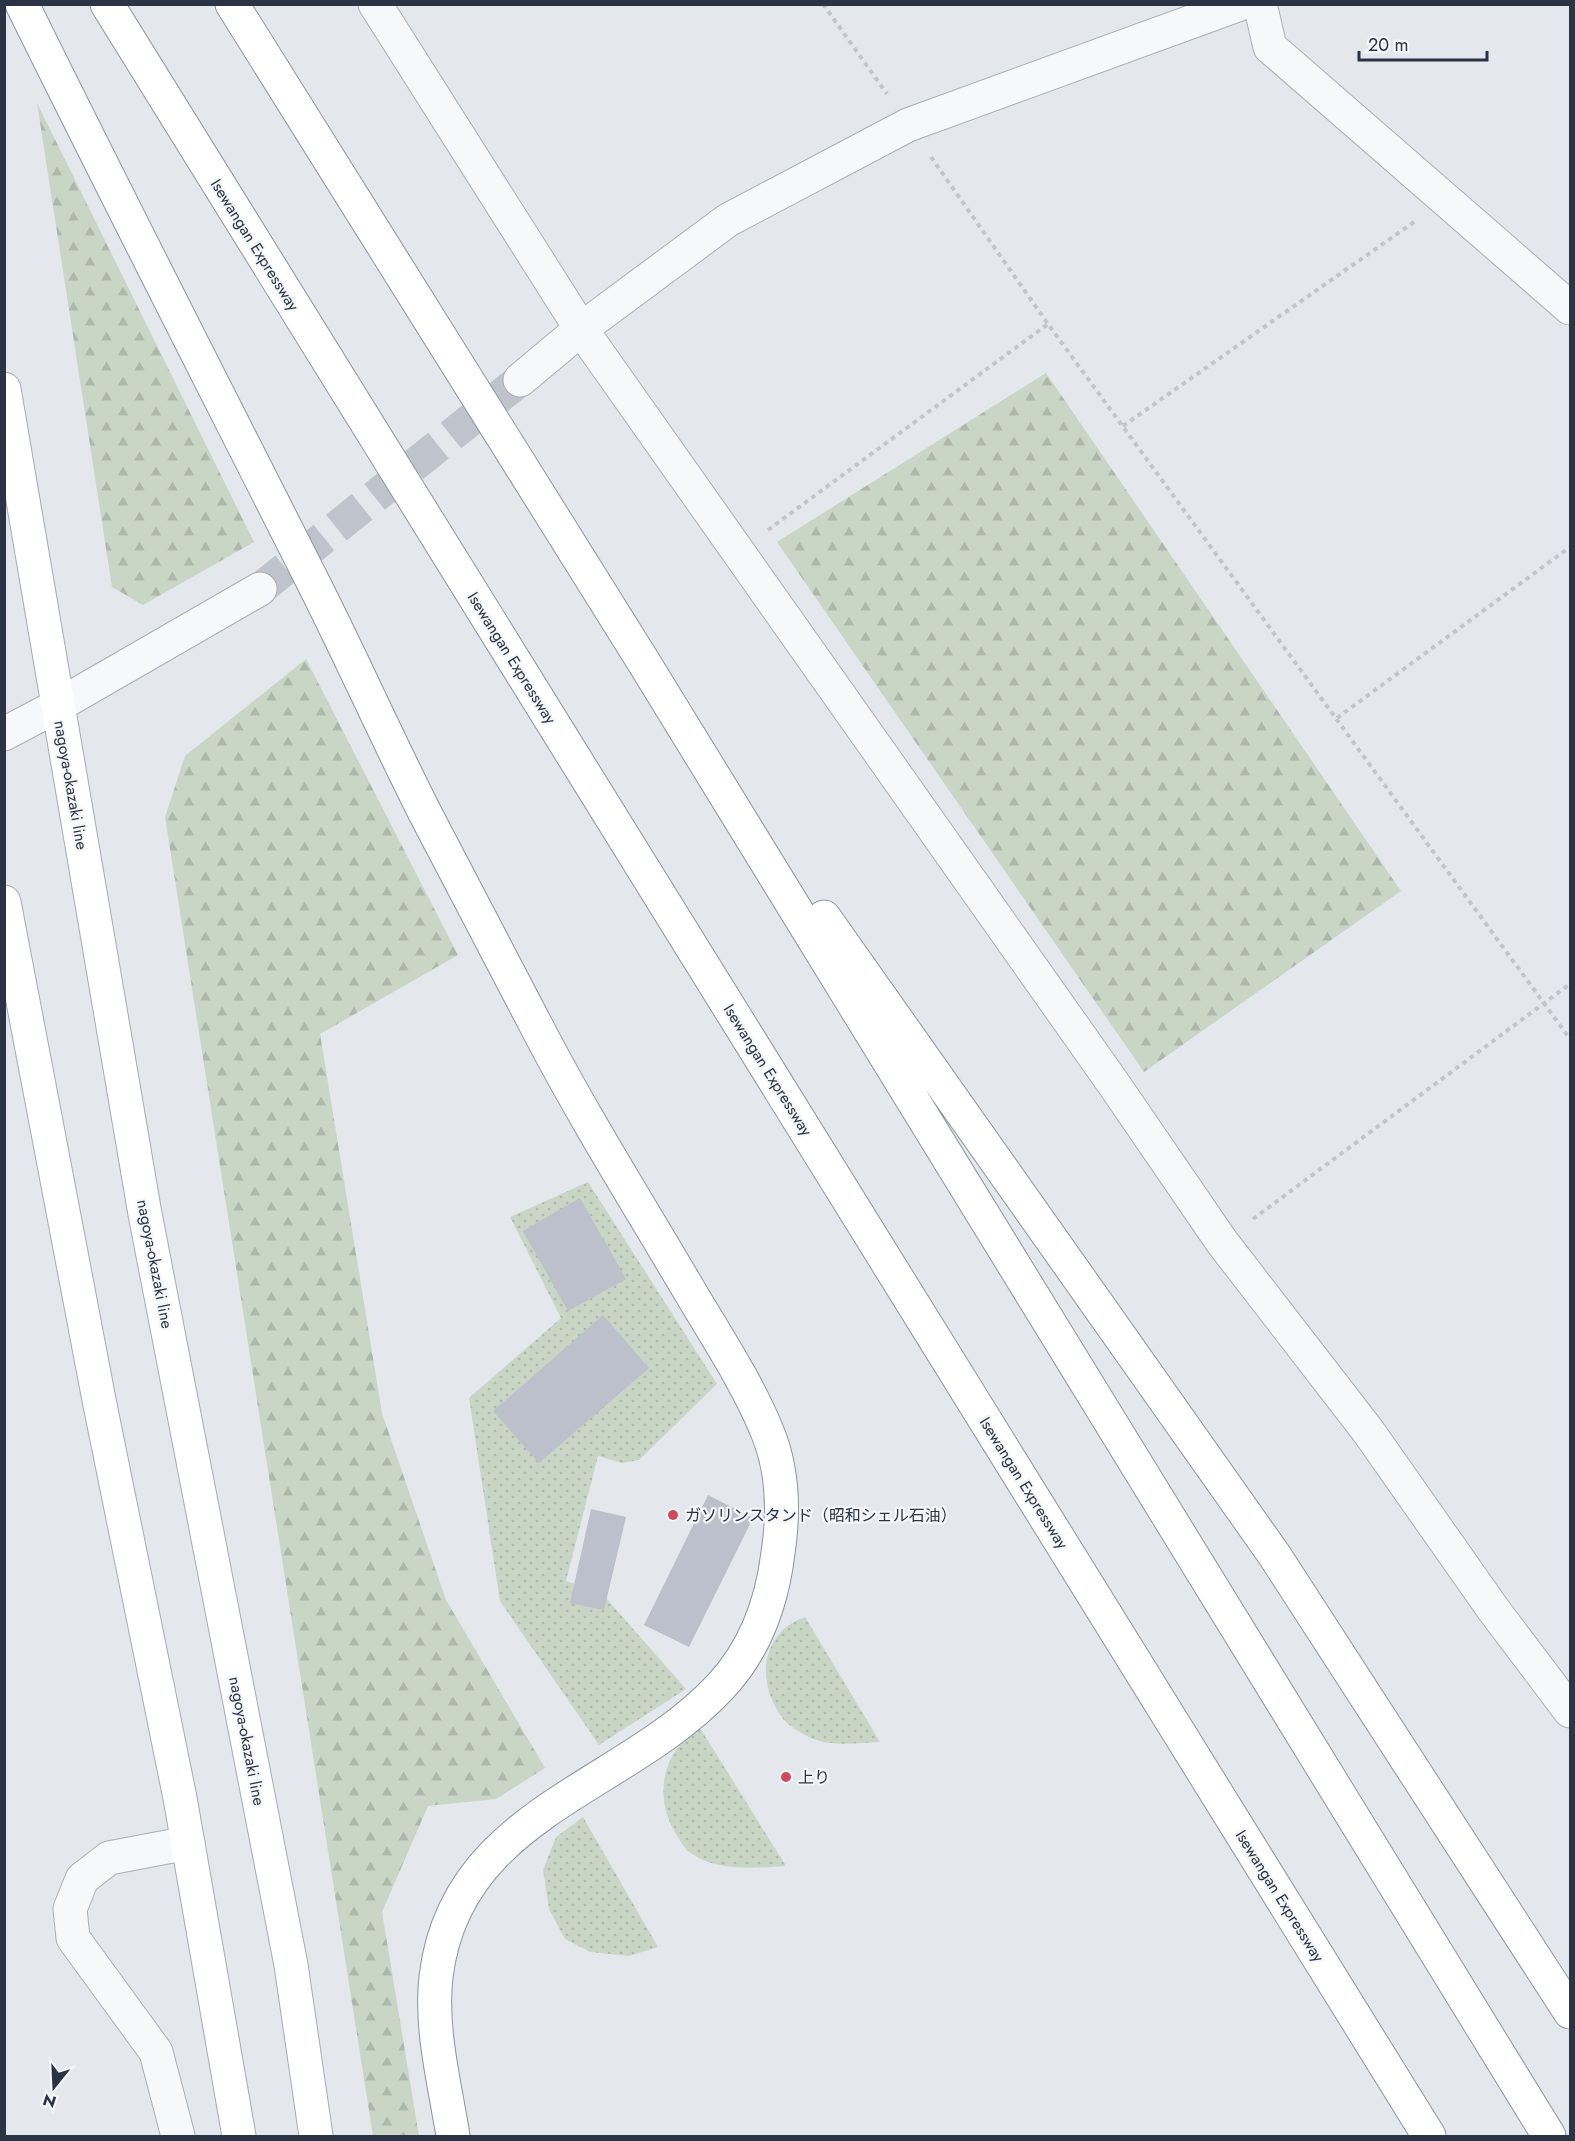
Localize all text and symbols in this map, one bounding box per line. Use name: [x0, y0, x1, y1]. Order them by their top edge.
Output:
scale bar: [1359, 24, 1486, 62]
text: 20 m: [1368, 32, 1408, 58]
street label: Isewangan Expressway: [205, 175, 305, 316]
street label: Isewangan Expressway: [462, 588, 562, 729]
street label: nagoya-okazaki line: [48, 719, 94, 851]
street label: Isewangan Expressway: [718, 1000, 818, 1141]
street label: nagoya-okazaki line: [131, 1198, 179, 1330]
street label: Isewangan Expressway: [974, 1413, 1074, 1554]
place label: ガソリンスタンド（昭和シェル石油）: [685, 1504, 957, 1527]
marker: ガソリンスタンド（昭和シェル石油）: [666, 1508, 680, 1522]
street label: nagoya-okazaki line: [223, 1675, 271, 1807]
place label: 上り: [798, 1766, 830, 1789]
marker: 上り: [779, 1770, 793, 1784]
street label: Isewangan Expressway: [1230, 1826, 1330, 1967]
north arrow: [24, 2057, 84, 2117]
text: N: [40, 2088, 59, 2114]

